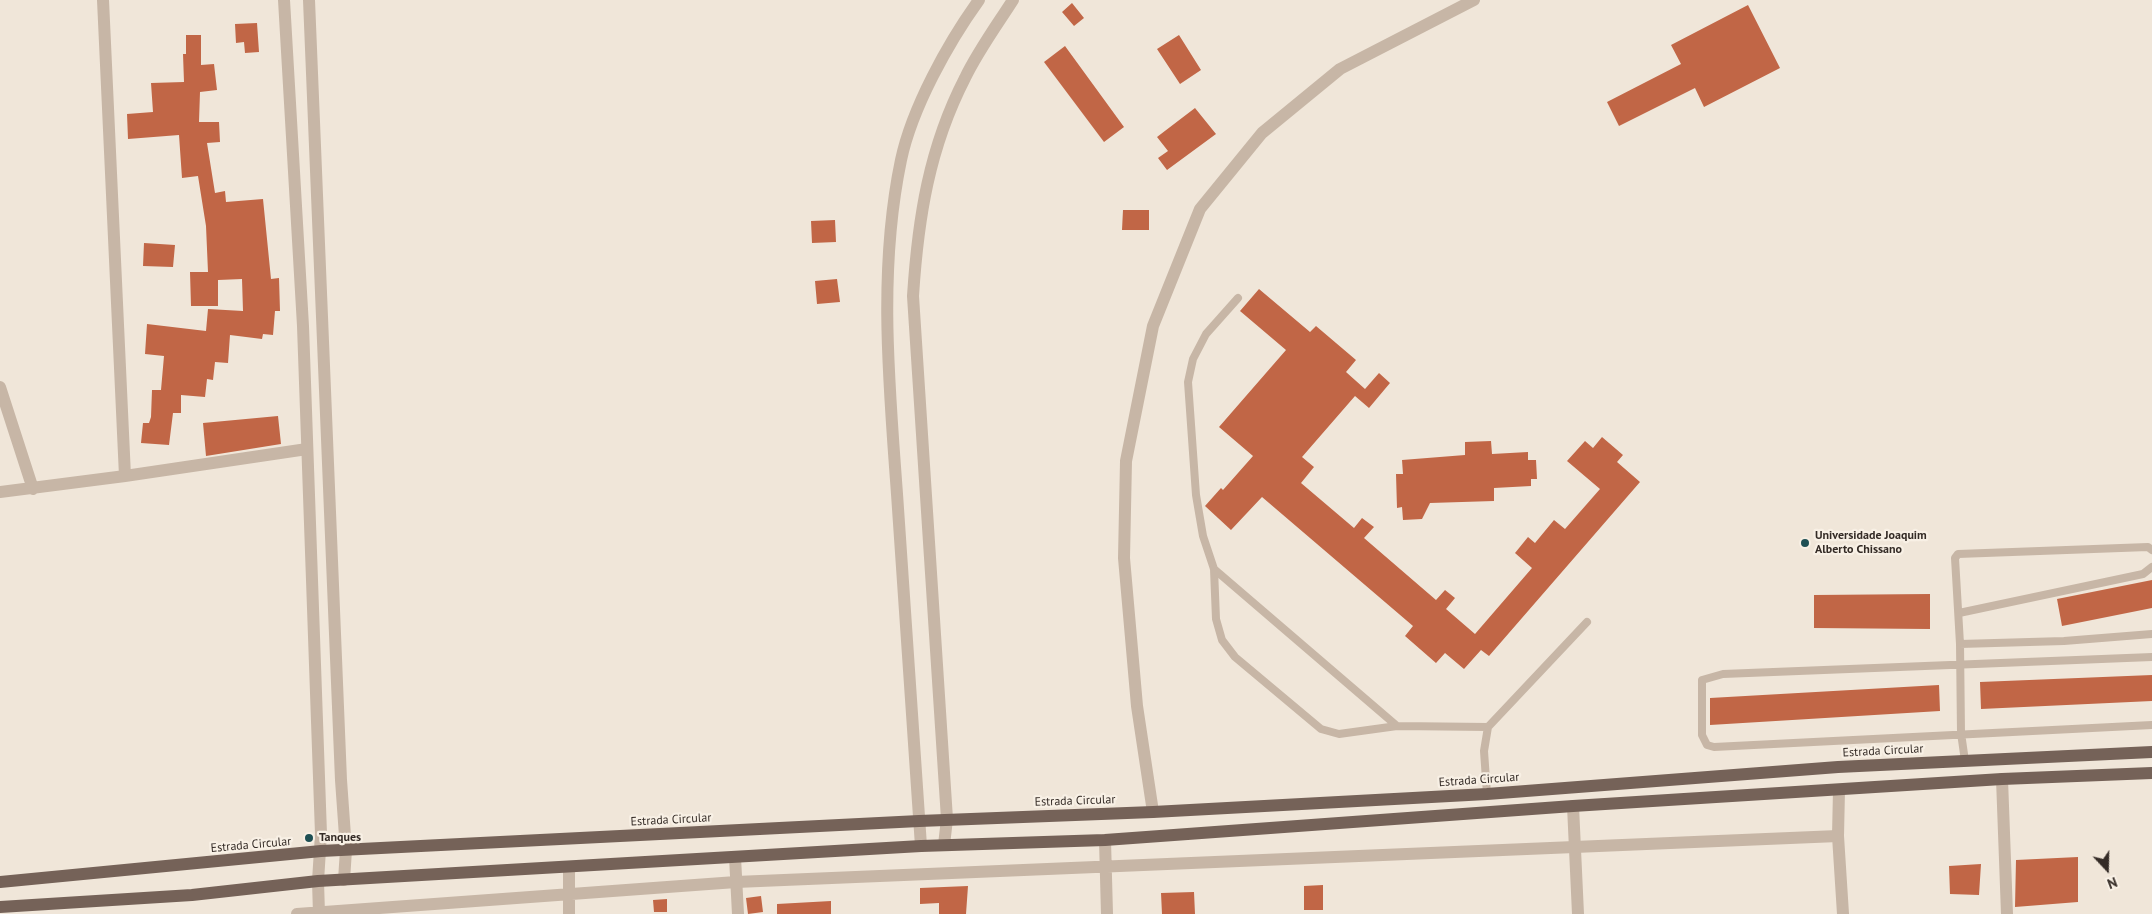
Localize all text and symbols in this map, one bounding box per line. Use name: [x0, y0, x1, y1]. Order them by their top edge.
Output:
place label: Universidade Joaquim Alberto Chissano: [1815, 529, 1927, 557]
marker: Universidade Joaquim Alberto Chissano: [1799, 537, 1811, 549]
street label: Estrada Circular: [1842, 742, 1924, 760]
street label: Estrada Circular: [1438, 770, 1520, 790]
street label: Estrada Circular: [1034, 792, 1116, 810]
street label: Estrada Circular: [630, 811, 712, 829]
place label: Tanques: [319, 831, 361, 845]
marker: Tanques: [303, 832, 315, 844]
street label: Estrada Circular: [210, 834, 292, 856]
north arrow: [2082, 844, 2132, 894]
text: N: [2105, 873, 2120, 893]

